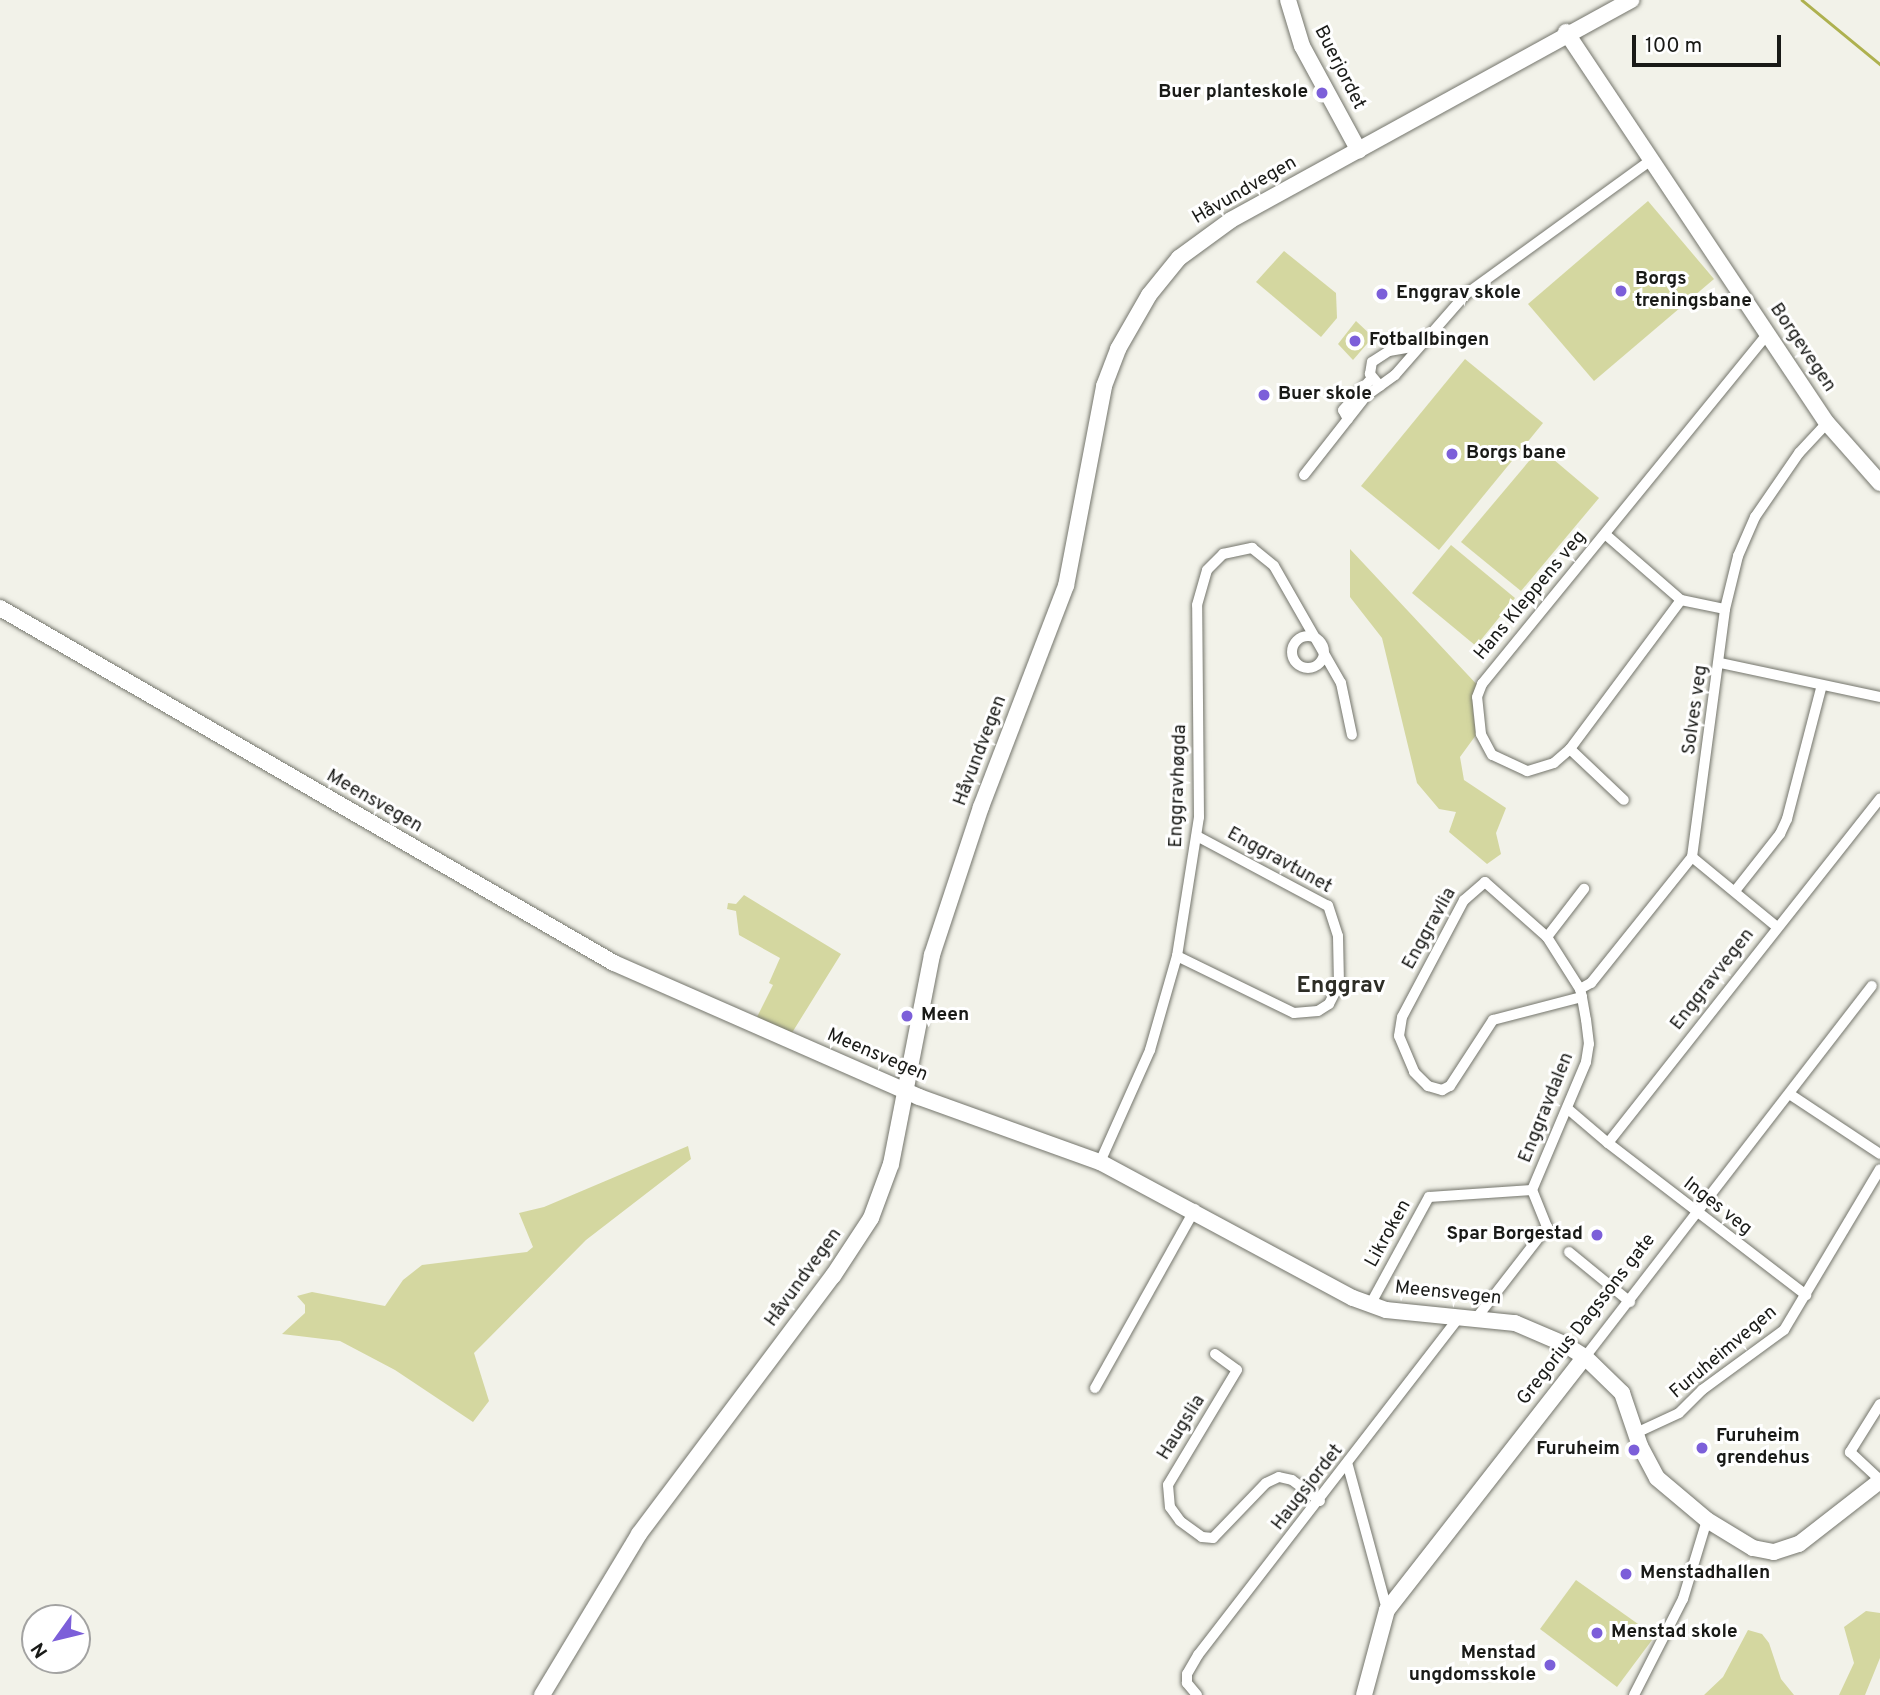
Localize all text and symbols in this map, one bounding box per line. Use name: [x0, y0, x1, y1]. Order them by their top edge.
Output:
scale bar: [1635, 21, 1784, 65]
street label: Buerjordet: [1308, 22, 1370, 114]
text: 100 m: [1645, 33, 1702, 60]
place label: Buer planteskole: [1158, 82, 1308, 104]
marker: Buer planteskole: [1314, 85, 1330, 101]
street label: Håvundvegen: [1189, 152, 1301, 230]
place label: Borgs treningsbane: [1635, 269, 1752, 313]
place label: Enggrav skole: [1396, 283, 1521, 305]
marker: Borgs treningsbane: [1613, 283, 1629, 299]
marker: Enggrav skole: [1374, 286, 1390, 302]
street label: Borgevegen: [1764, 299, 1840, 397]
place label: Fotballbingen: [1369, 330, 1489, 352]
marker: Fotballbingen: [1347, 333, 1363, 349]
place label: Buer skole: [1278, 384, 1372, 406]
marker: Buer skole: [1256, 387, 1272, 403]
place label: Borgs bane: [1466, 443, 1566, 465]
marker: Borgs bane: [1444, 446, 1460, 462]
street label: Hans Kleppens veg: [1470, 527, 1592, 665]
street label: Solves veg: [1678, 664, 1714, 756]
street label: Håvundvegen: [949, 693, 1013, 809]
street label: Enggravhøgda: [1165, 724, 1193, 848]
street label: Meensvegen: [322, 765, 426, 839]
street label: Enggravtunet: [1223, 823, 1335, 899]
street label: Enggravlia: [1398, 884, 1462, 974]
street label: Enggravvegen: [1666, 925, 1760, 1035]
district label: Enggrav: [1296, 973, 1386, 1001]
place label: Meen: [921, 1005, 969, 1027]
marker: Meen: [899, 1008, 915, 1024]
street label: Meensvegen: [823, 1025, 931, 1087]
street label: Enggravdalen: [1515, 1049, 1579, 1167]
street label: Inges veg: [1678, 1173, 1756, 1241]
street label: Likroken: [1361, 1196, 1417, 1272]
street label: Håvundvegen: [761, 1224, 847, 1332]
place label: Spar Borgestad: [1446, 1224, 1583, 1246]
marker: Spar Borgestad: [1589, 1227, 1605, 1243]
street label: Gregorius Dagssons gate: [1513, 1230, 1661, 1410]
street label: Meensvegen: [1393, 1277, 1503, 1311]
street label: Furuheimvegen: [1666, 1302, 1782, 1404]
street label: Haugslia: [1153, 1391, 1211, 1465]
place label: Furuheim grendehus: [1716, 1426, 1810, 1470]
place label: Furuheim: [1536, 1439, 1620, 1461]
street label: Haugsjordet: [1267, 1440, 1349, 1536]
marker: Furuheim grendehus: [1694, 1440, 1710, 1456]
marker: Furuheim: [1626, 1442, 1642, 1458]
place label: Menstadhallen: [1640, 1563, 1770, 1585]
marker: Menstadhallen: [1618, 1566, 1634, 1582]
north arrow: [21, 1604, 91, 1674]
place label: Menstad skole: [1611, 1622, 1737, 1644]
marker: Menstad skole: [1589, 1625, 1605, 1641]
text: N: [26, 1637, 54, 1662]
place label: Menstad ungdomsskole: [1409, 1643, 1536, 1687]
marker: Menstad ungdomsskole: [1542, 1657, 1558, 1673]

